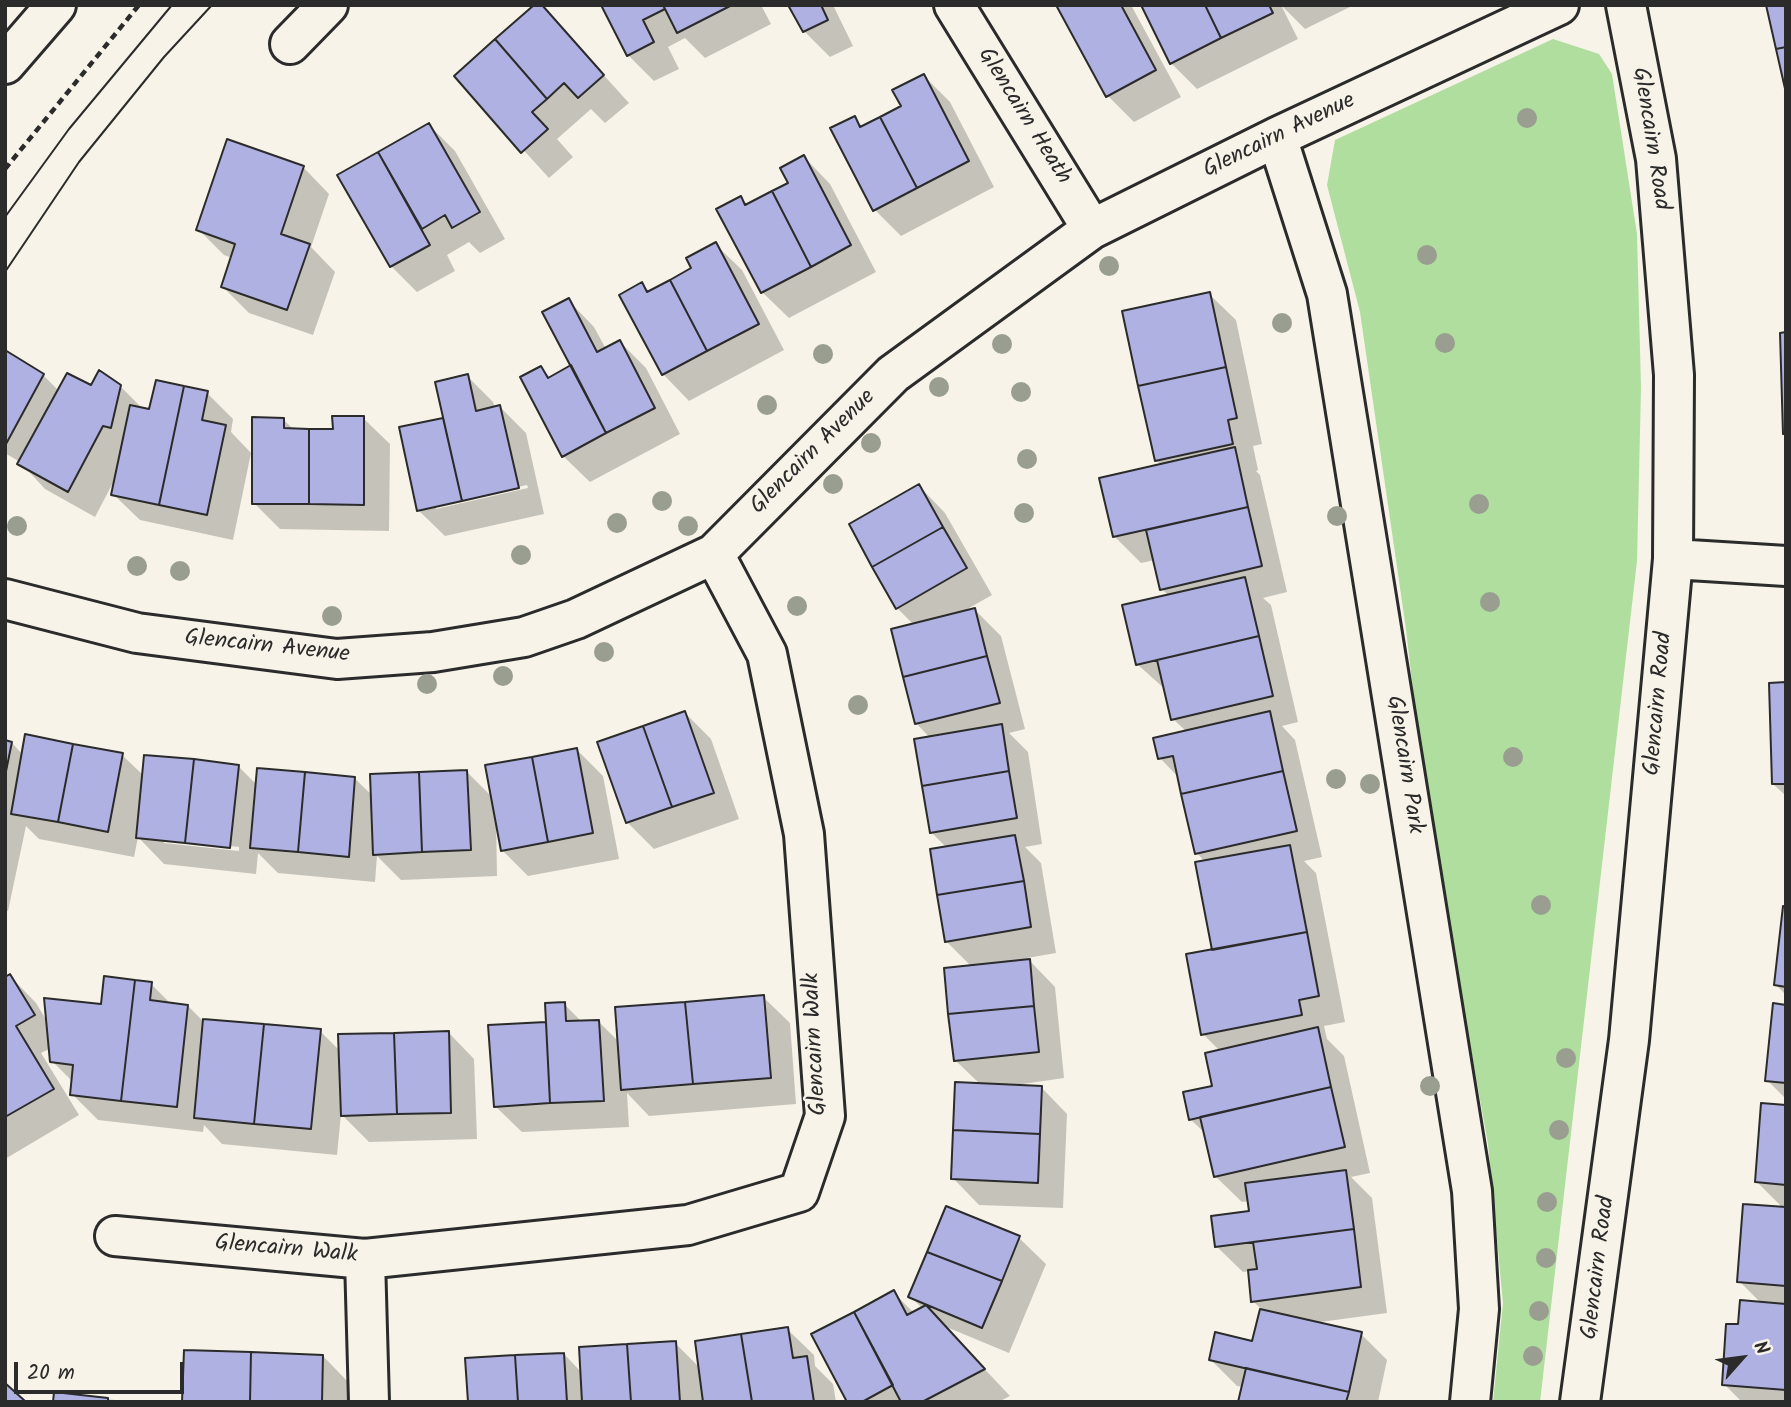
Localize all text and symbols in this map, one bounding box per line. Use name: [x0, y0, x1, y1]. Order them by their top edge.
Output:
street label: Glencairn Heath: [970, 44, 1076, 190]
street label: Glencairn Road: [1624, 66, 1674, 212]
street label: Glencairn Avenue: [1200, 88, 1360, 186]
street label: Glencairn Avenue: [746, 385, 882, 521]
street label: Glencairn Avenue: [183, 626, 351, 670]
street label: Glencairn Road: [1640, 631, 1680, 777]
street label: Glencairn Park: [1378, 694, 1428, 836]
street label: Glencairn Walk: [799, 972, 835, 1116]
street label: Glencairn Road: [1578, 1195, 1622, 1341]
street label: Glencairn Walk: [214, 1231, 358, 1271]
north arrow: [1707, 1323, 1777, 1393]
text: N: [1744, 1336, 1777, 1360]
scale bar: [18, 1348, 187, 1392]
text: 20 m: [27, 1357, 75, 1390]

